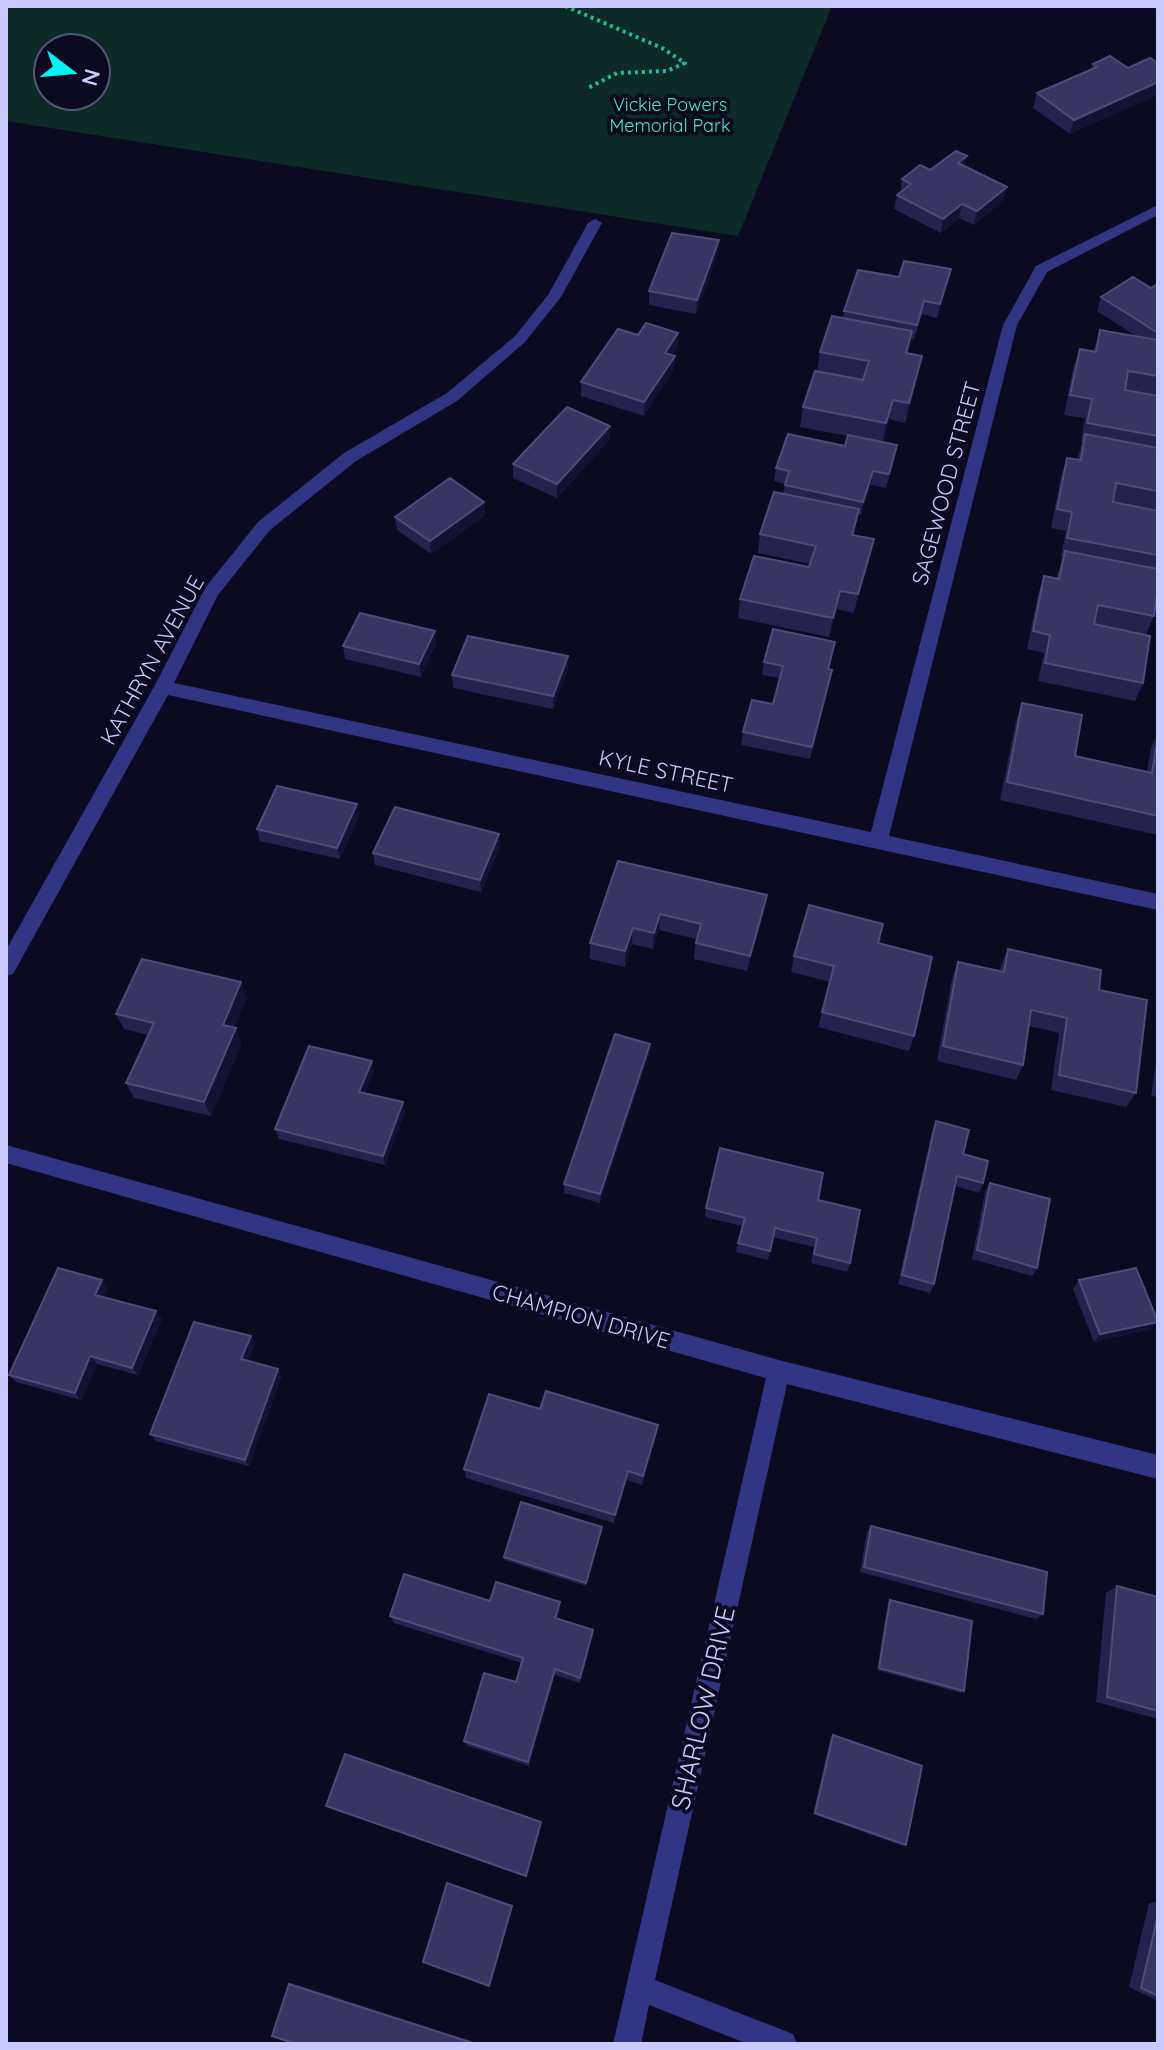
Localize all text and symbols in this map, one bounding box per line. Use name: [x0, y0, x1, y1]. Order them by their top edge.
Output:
north arrow: [32, 32, 112, 112]
text: N: [76, 66, 107, 89]
park label: Vickie Powers Memorial Park: [609, 93, 731, 137]
street label: SAGEWOOD STREET: [905, 378, 987, 588]
street label: KATHRYN AVENUE: [94, 570, 210, 750]
street label: KYLE STREET: [596, 743, 736, 799]
street label: CHAMPION DRIVE: [489, 1277, 673, 1355]
street label: SHARLOW DRIVE: [663, 1603, 742, 1813]

